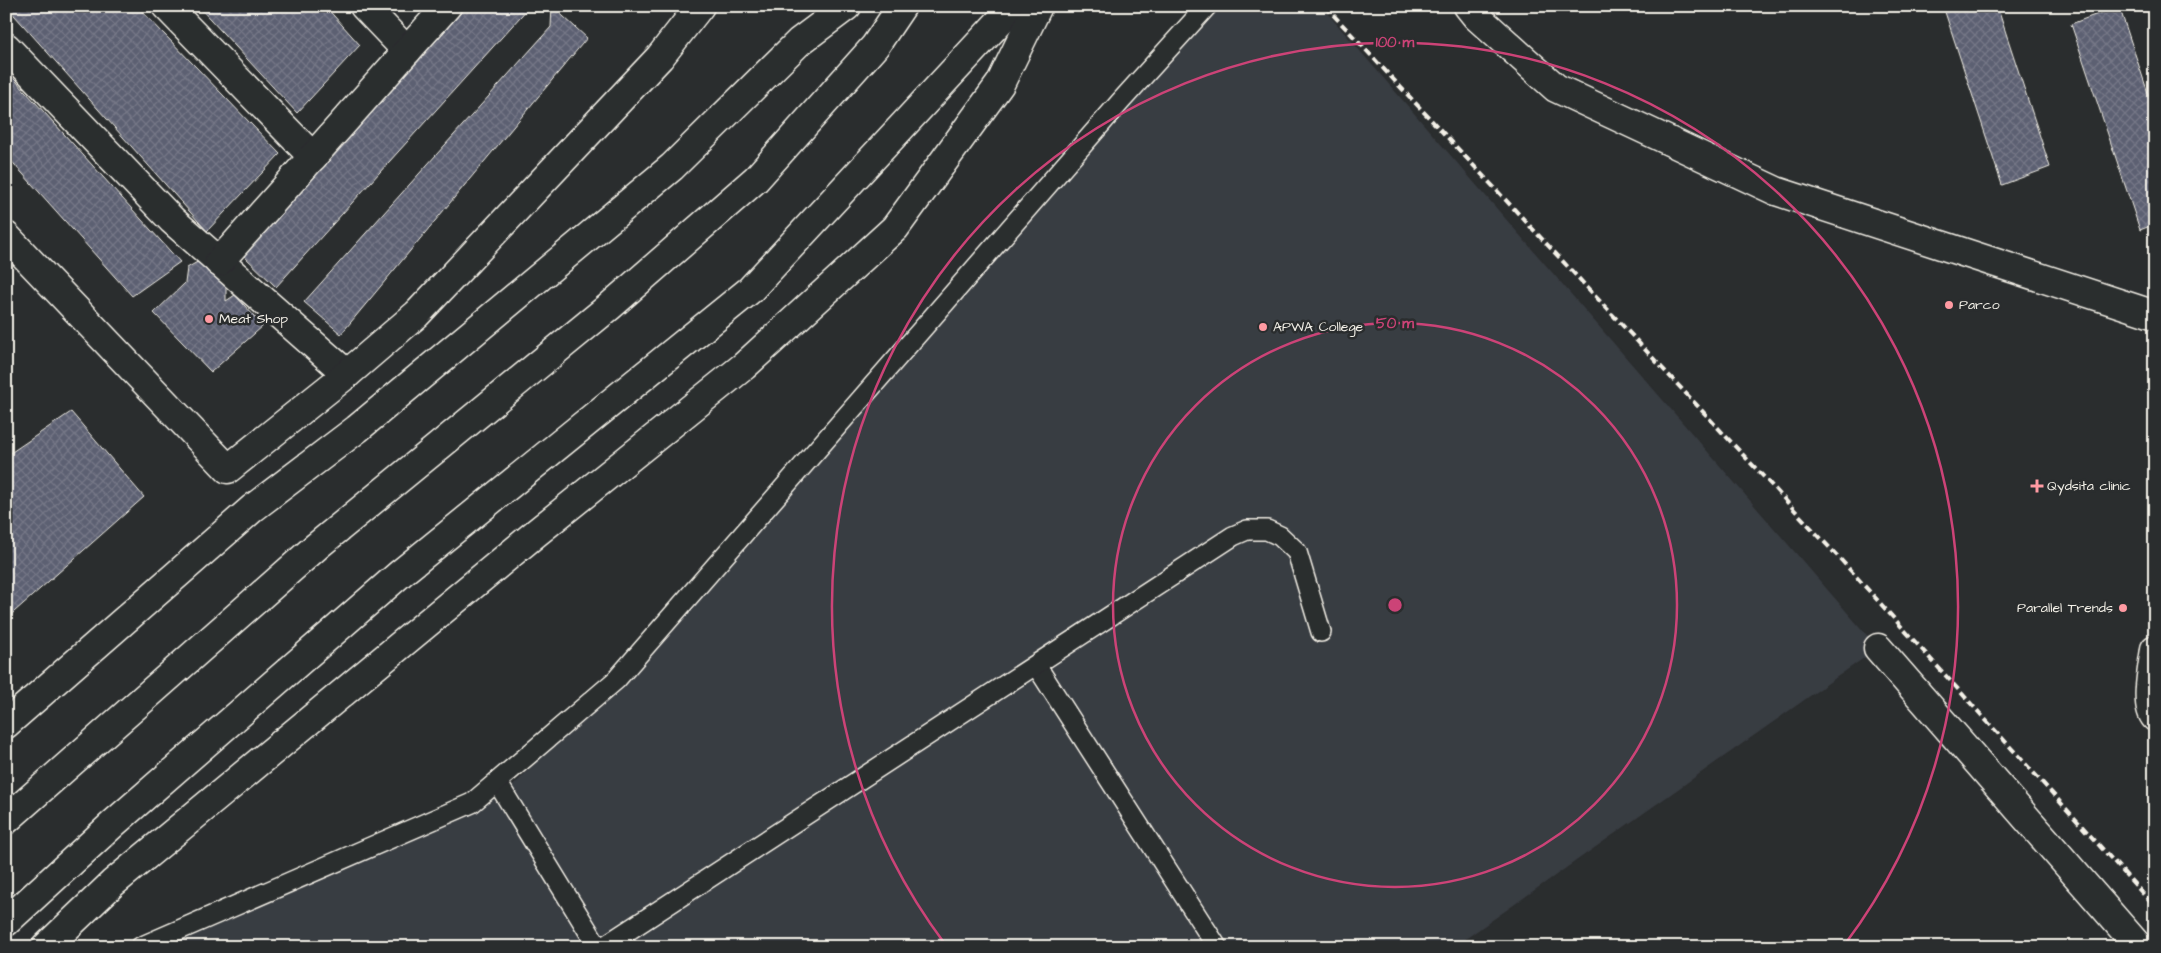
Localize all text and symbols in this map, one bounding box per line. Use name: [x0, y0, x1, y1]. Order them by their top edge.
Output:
text: 100 m: [1376, 32, 1415, 53]
place label: Parco: [1959, 295, 2000, 315]
marker: Parco: [1943, 299, 1955, 311]
place label: Meat Shop: [219, 309, 288, 329]
marker: Meat Shop: [203, 313, 215, 325]
text: 50 m: [1376, 313, 1414, 334]
place label: APWA College: [1273, 317, 1364, 337]
marker: APWA College: [1257, 321, 1269, 333]
place label: Qydsita clinic: [2047, 476, 2131, 496]
marker: Qydsita clinic: [2031, 480, 2043, 492]
centre of rings: [1386, 596, 1404, 614]
place label: Parallel Trends: [2017, 598, 2113, 618]
marker: Parallel Trends: [2117, 602, 2129, 614]

